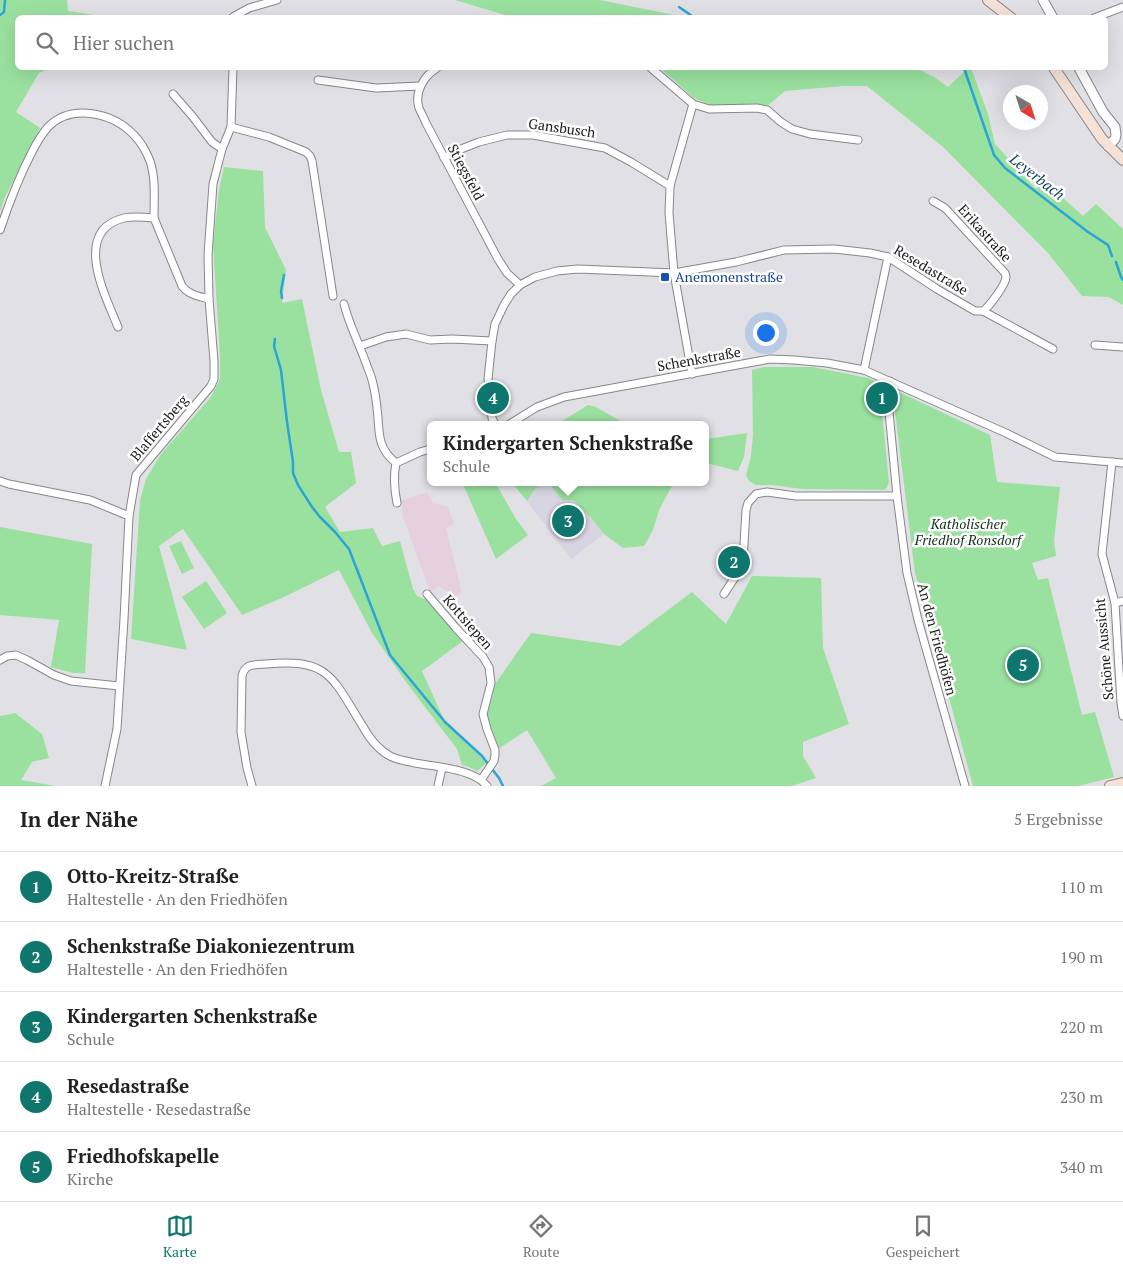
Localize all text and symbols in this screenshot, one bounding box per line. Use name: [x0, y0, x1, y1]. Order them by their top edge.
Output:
search box: [15, 15, 1108, 70]
icon: search: [33, 29, 61, 57]
text: Hier suchen: [73, 30, 174, 55]
north arrow: [1003, 85, 1048, 130]
street label: Gansbusch: [527, 113, 597, 142]
street label: Stiegsfeld: [444, 140, 489, 203]
water label: Leyerbach: [1005, 148, 1069, 204]
street label: Erikastraße: [954, 200, 1016, 266]
street label: Resedastraße: [891, 240, 972, 299]
place label: Anemonenstraße: [675, 267, 783, 286]
marker: Anemonenstraße: [659, 271, 671, 283]
your location: [753, 320, 779, 346]
street label: Schenkstraße: [656, 342, 742, 375]
pin: 4: [477, 379, 509, 417]
pin: 1: [866, 379, 898, 417]
street label: Blaffertsberg: [126, 390, 192, 465]
popup: [427, 421, 709, 486]
text: Kindergarten Schenkstraße: [443, 430, 693, 455]
text: Schule: [443, 455, 490, 477]
pin: 3: [552, 502, 584, 540]
park label: Katholischer Friedhof Ronsdorf: [914, 514, 1024, 549]
pin: 2: [718, 543, 750, 581]
street label: An den Friedhöfen: [913, 581, 962, 698]
street label: Kottsiepen: [439, 590, 498, 654]
street label: Schöne Aussicht: [1090, 596, 1117, 701]
pin: 5: [1007, 646, 1039, 684]
text: In der Nähe: [20, 805, 138, 833]
text: 5 Ergebnisse: [1014, 808, 1103, 830]
text: Otto-Kreitz-Straße: [67, 863, 239, 888]
text: 1: [31, 876, 41, 898]
text: 110 m: [1060, 876, 1103, 898]
text: Haltestelle · An den Friedhöfen: [67, 888, 288, 910]
text: Schenkstraße Diakoniezentrum: [67, 933, 355, 958]
text: 2: [31, 946, 41, 968]
text: 190 m: [1060, 946, 1103, 968]
text: Haltestelle · An den Friedhöfen: [67, 958, 288, 980]
text: Kindergarten Schenkstraße: [67, 1003, 317, 1028]
text: 3: [31, 1016, 41, 1038]
text: 220 m: [1060, 1016, 1103, 1038]
text: Schule: [67, 1028, 114, 1050]
text: Resedastraße: [67, 1073, 189, 1098]
text: 4: [31, 1086, 41, 1108]
text: 230 m: [1060, 1086, 1103, 1108]
text: Haltestelle · Resedastraße: [67, 1098, 251, 1120]
text: Friedhofskapelle: [67, 1143, 219, 1168]
text: 5: [31, 1156, 41, 1178]
text: 340 m: [1060, 1156, 1103, 1178]
text: Kirche: [67, 1168, 113, 1190]
tab: Karte: [163, 1212, 197, 1261]
tab: Route: [523, 1212, 560, 1261]
tab: Gespeichert: [886, 1212, 960, 1261]

